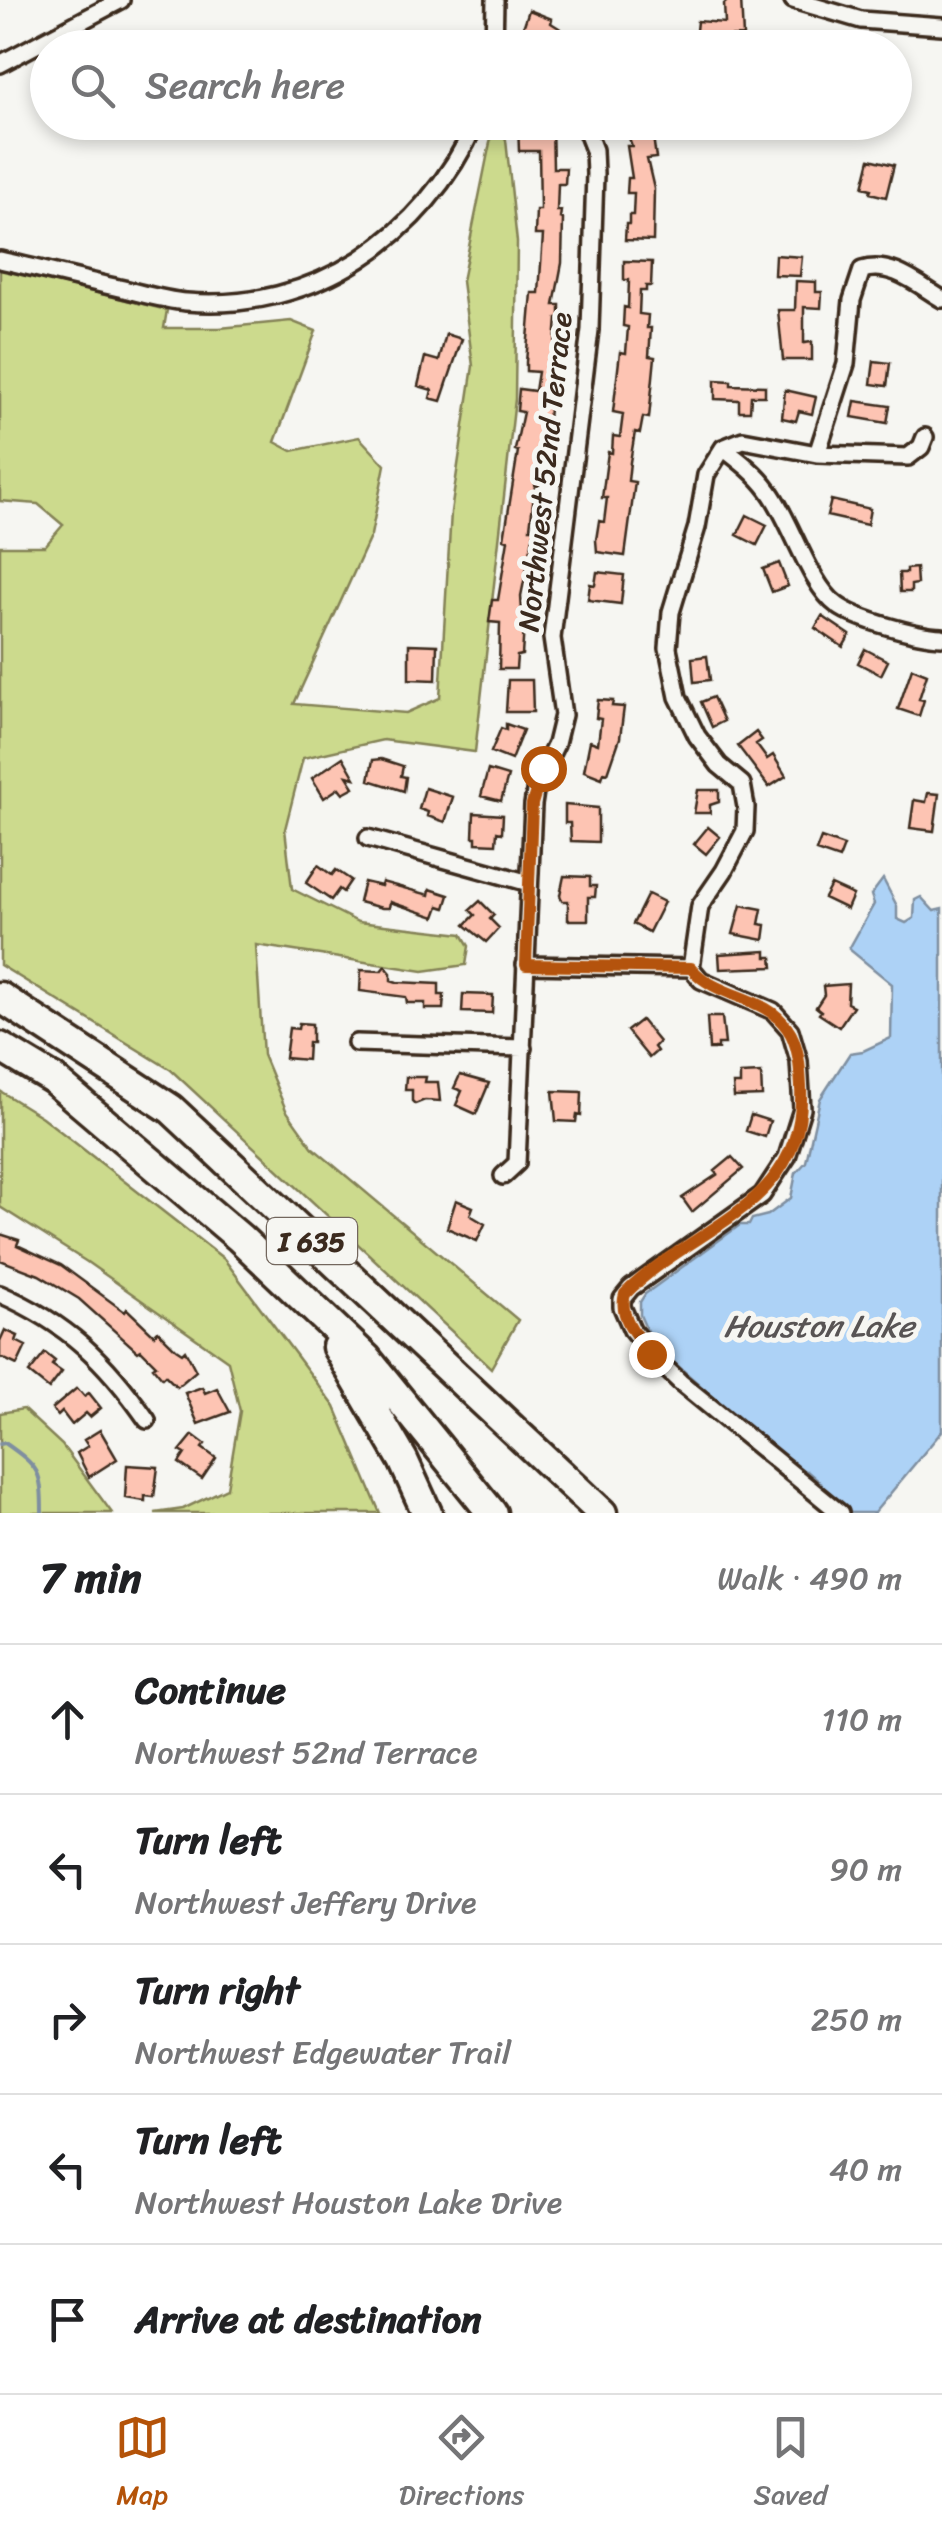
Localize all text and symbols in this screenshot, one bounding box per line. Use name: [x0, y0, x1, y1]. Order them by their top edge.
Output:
search box: [30, 30, 912, 140]
text: Search here: [145, 52, 345, 119]
icon: search: [65, 58, 120, 113]
street label: Northwest 52nd Terrace: [501, 310, 589, 634]
route start: [521, 746, 567, 792]
road number: I 635: [267, 1218, 357, 1264]
water label: Houston Lake: [724, 1298, 918, 1355]
route end: [629, 1332, 675, 1378]
text: 7 min: [40, 1541, 141, 1615]
text: Walk · 490 m: [717, 1550, 902, 1607]
text: Continue: [135, 1657, 286, 1724]
text: 110 m: [821, 1691, 902, 1748]
icon: ahead: [40, 1692, 95, 1747]
text: Northwest 52nd Terrace: [135, 1724, 477, 1781]
text: Turn left: [135, 1807, 281, 1874]
text: 90 m: [829, 1841, 902, 1898]
icon: left: [40, 1842, 95, 1897]
text: Northwest Jeffery Drive: [135, 1874, 476, 1931]
text: Turn right: [135, 1957, 300, 2024]
text: 250 m: [811, 1991, 902, 2048]
icon: right: [40, 1992, 95, 2047]
text: Northwest Edgewater Trail: [135, 2024, 511, 2081]
text: Turn left: [135, 2107, 281, 2174]
text: 40 m: [829, 2141, 902, 2198]
icon: left: [40, 2142, 95, 2197]
text: Northwest Houston Lake Drive: [135, 2174, 562, 2231]
text: Arrive at destination: [135, 2286, 482, 2353]
icon: arrive: [40, 2292, 95, 2347]
tab: Map: [115, 2410, 170, 2519]
tab: Directions: [399, 2410, 524, 2519]
tab: Saved: [754, 2410, 827, 2519]

